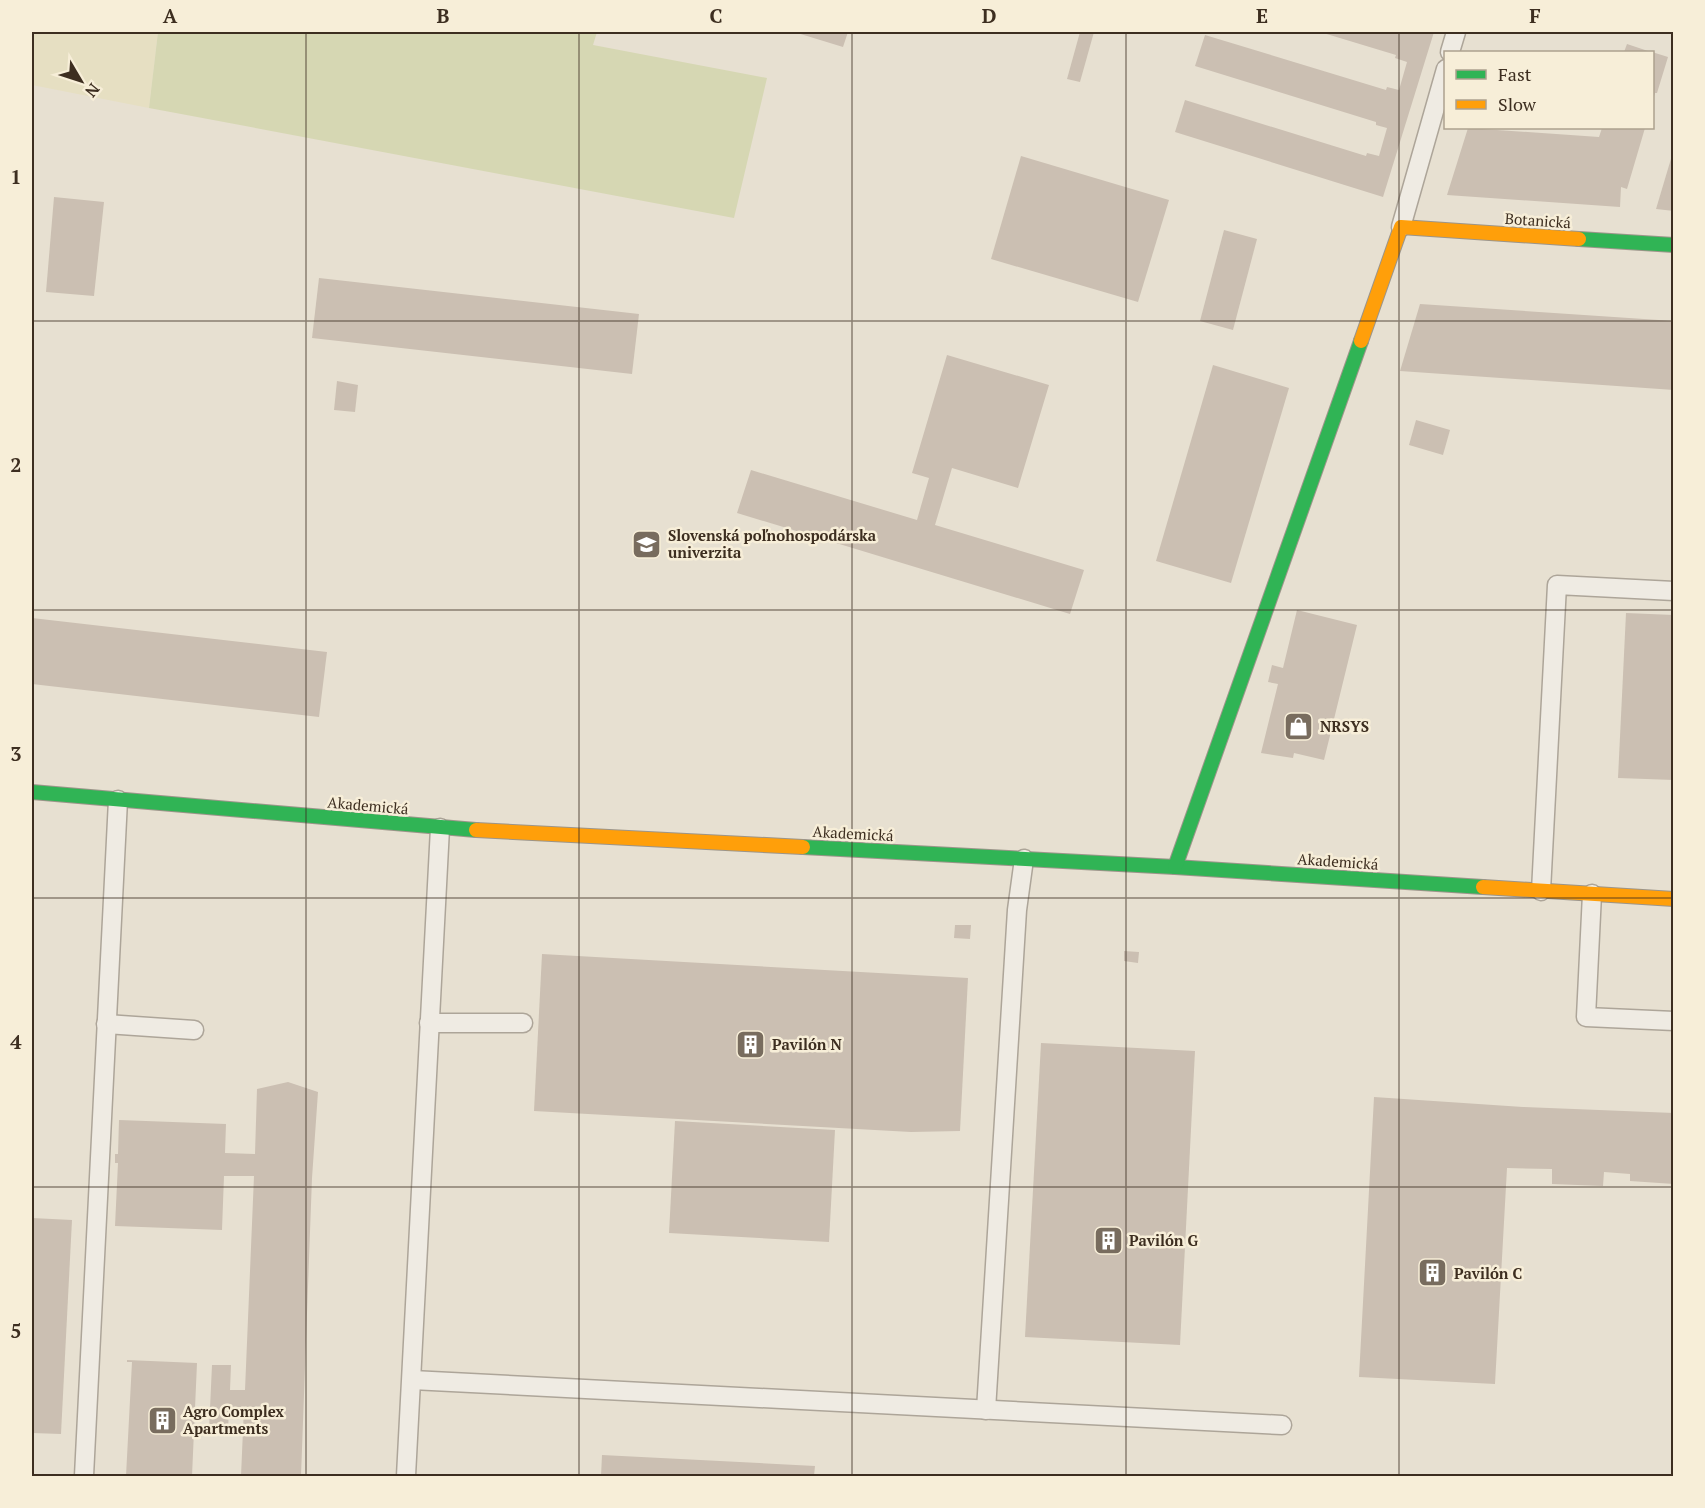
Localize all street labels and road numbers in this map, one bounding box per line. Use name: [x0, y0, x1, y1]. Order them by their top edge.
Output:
street label: Botanická: [1504, 208, 1572, 232]
street label: Akademická: [327, 791, 410, 819]
street label: Akademická: [812, 821, 894, 845]
street label: Akademická: [1297, 848, 1380, 874]

